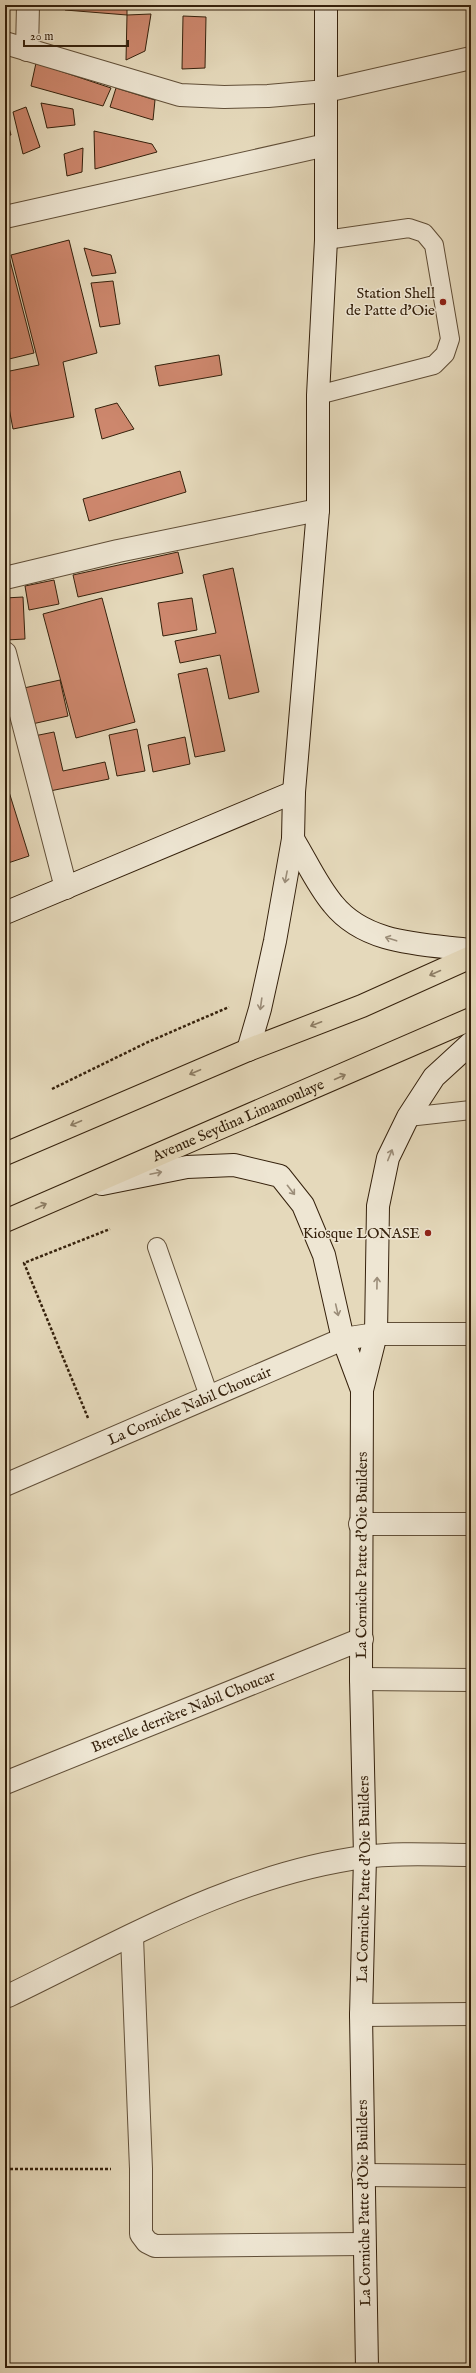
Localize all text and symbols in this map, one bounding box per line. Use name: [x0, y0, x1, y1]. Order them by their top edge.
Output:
scale bar: [24, 22, 128, 48]
text: 20 m: [30, 29, 53, 44]
place label: Station Shell de Patte d'Oie: [346, 284, 436, 320]
marker: Station Shell de Patte d'Oie: [438, 297, 448, 307]
one-way arrow: [282, 870, 290, 883]
one-way arrow: [385, 935, 398, 942]
one-way arrow: [430, 970, 442, 977]
one-way arrow: [257, 997, 265, 1010]
one-way arrow: [310, 1020, 322, 1028]
one-way arrow: [190, 1069, 202, 1077]
one-way arrow: [334, 1073, 346, 1080]
street label: Avenue Seydina Limamoulaye: [148, 1074, 327, 1166]
one-way arrow: [70, 1120, 82, 1128]
one-way arrow: [387, 1149, 394, 1161]
one-way arrow: [149, 1169, 162, 1177]
one-way arrow: [287, 1184, 295, 1195]
one-way arrow: [34, 1201, 46, 1209]
place label: Kiosque LONASE: [303, 1224, 420, 1243]
marker: Kiosque LONASE: [423, 1228, 433, 1238]
one-way arrow: [373, 1277, 381, 1290]
one-way arrow: [333, 1303, 341, 1316]
street label: La Corniche Nabil Choucair: [105, 1361, 275, 1449]
street label: La Corniche Patte d'Oie Builders: [352, 1452, 371, 1659]
street label: Bretelle derrière Nabil Choucar: [88, 1665, 278, 1757]
street label: La Corniche Patte d'Oie Builders: [352, 1775, 375, 1983]
street label: La Corniche Patte d'Oie Builders: [353, 2099, 375, 2307]

